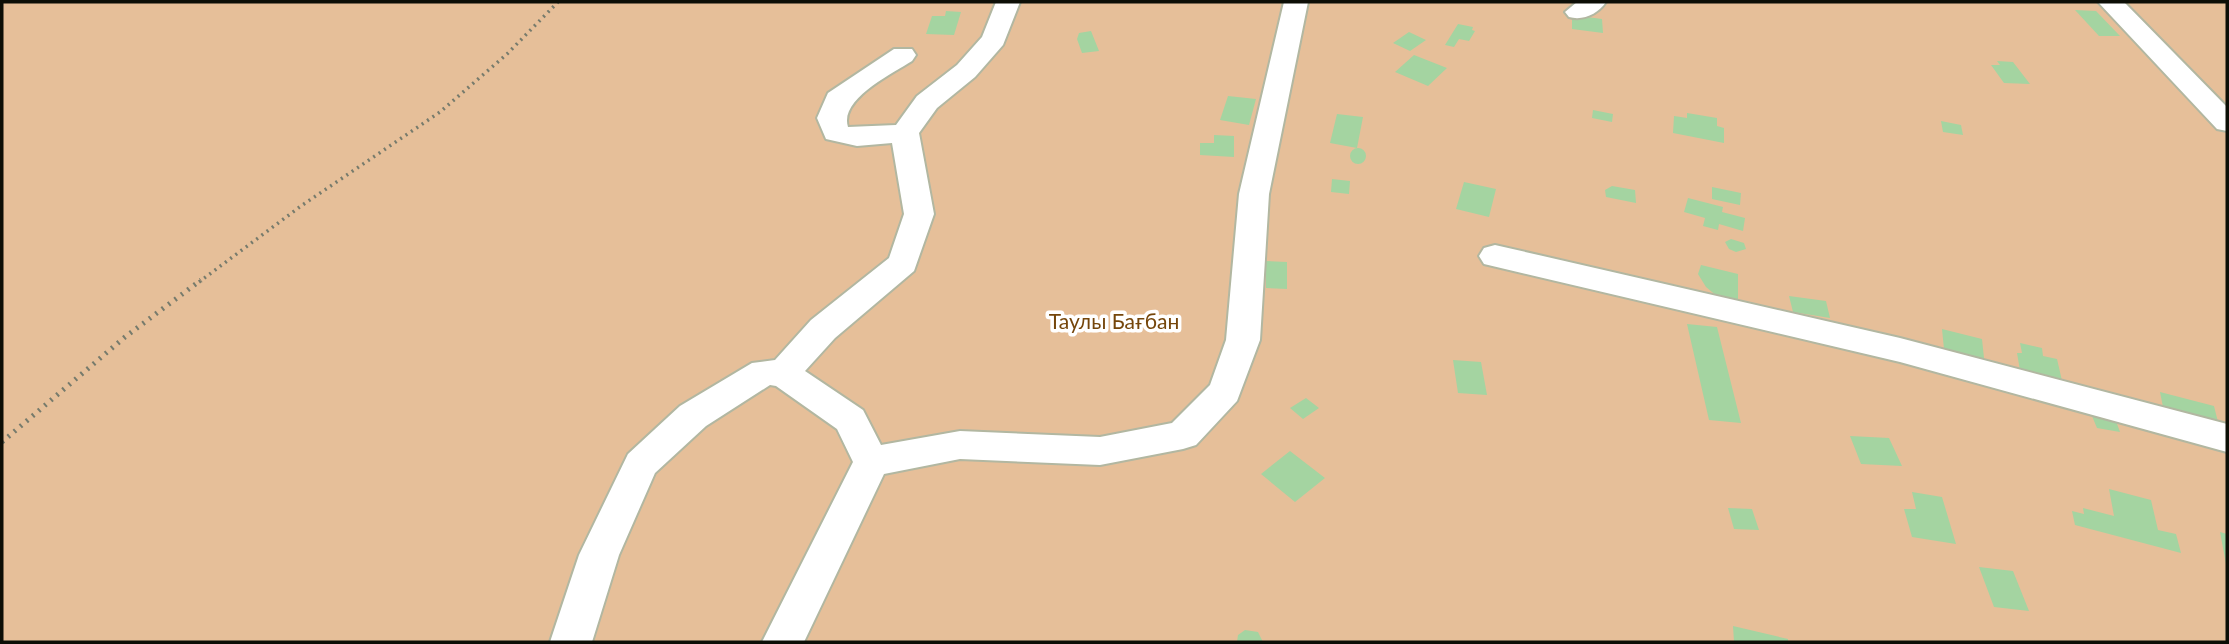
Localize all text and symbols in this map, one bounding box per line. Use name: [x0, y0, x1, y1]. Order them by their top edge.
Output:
park label: Таулы Бағбан: [1049, 308, 1179, 333]

